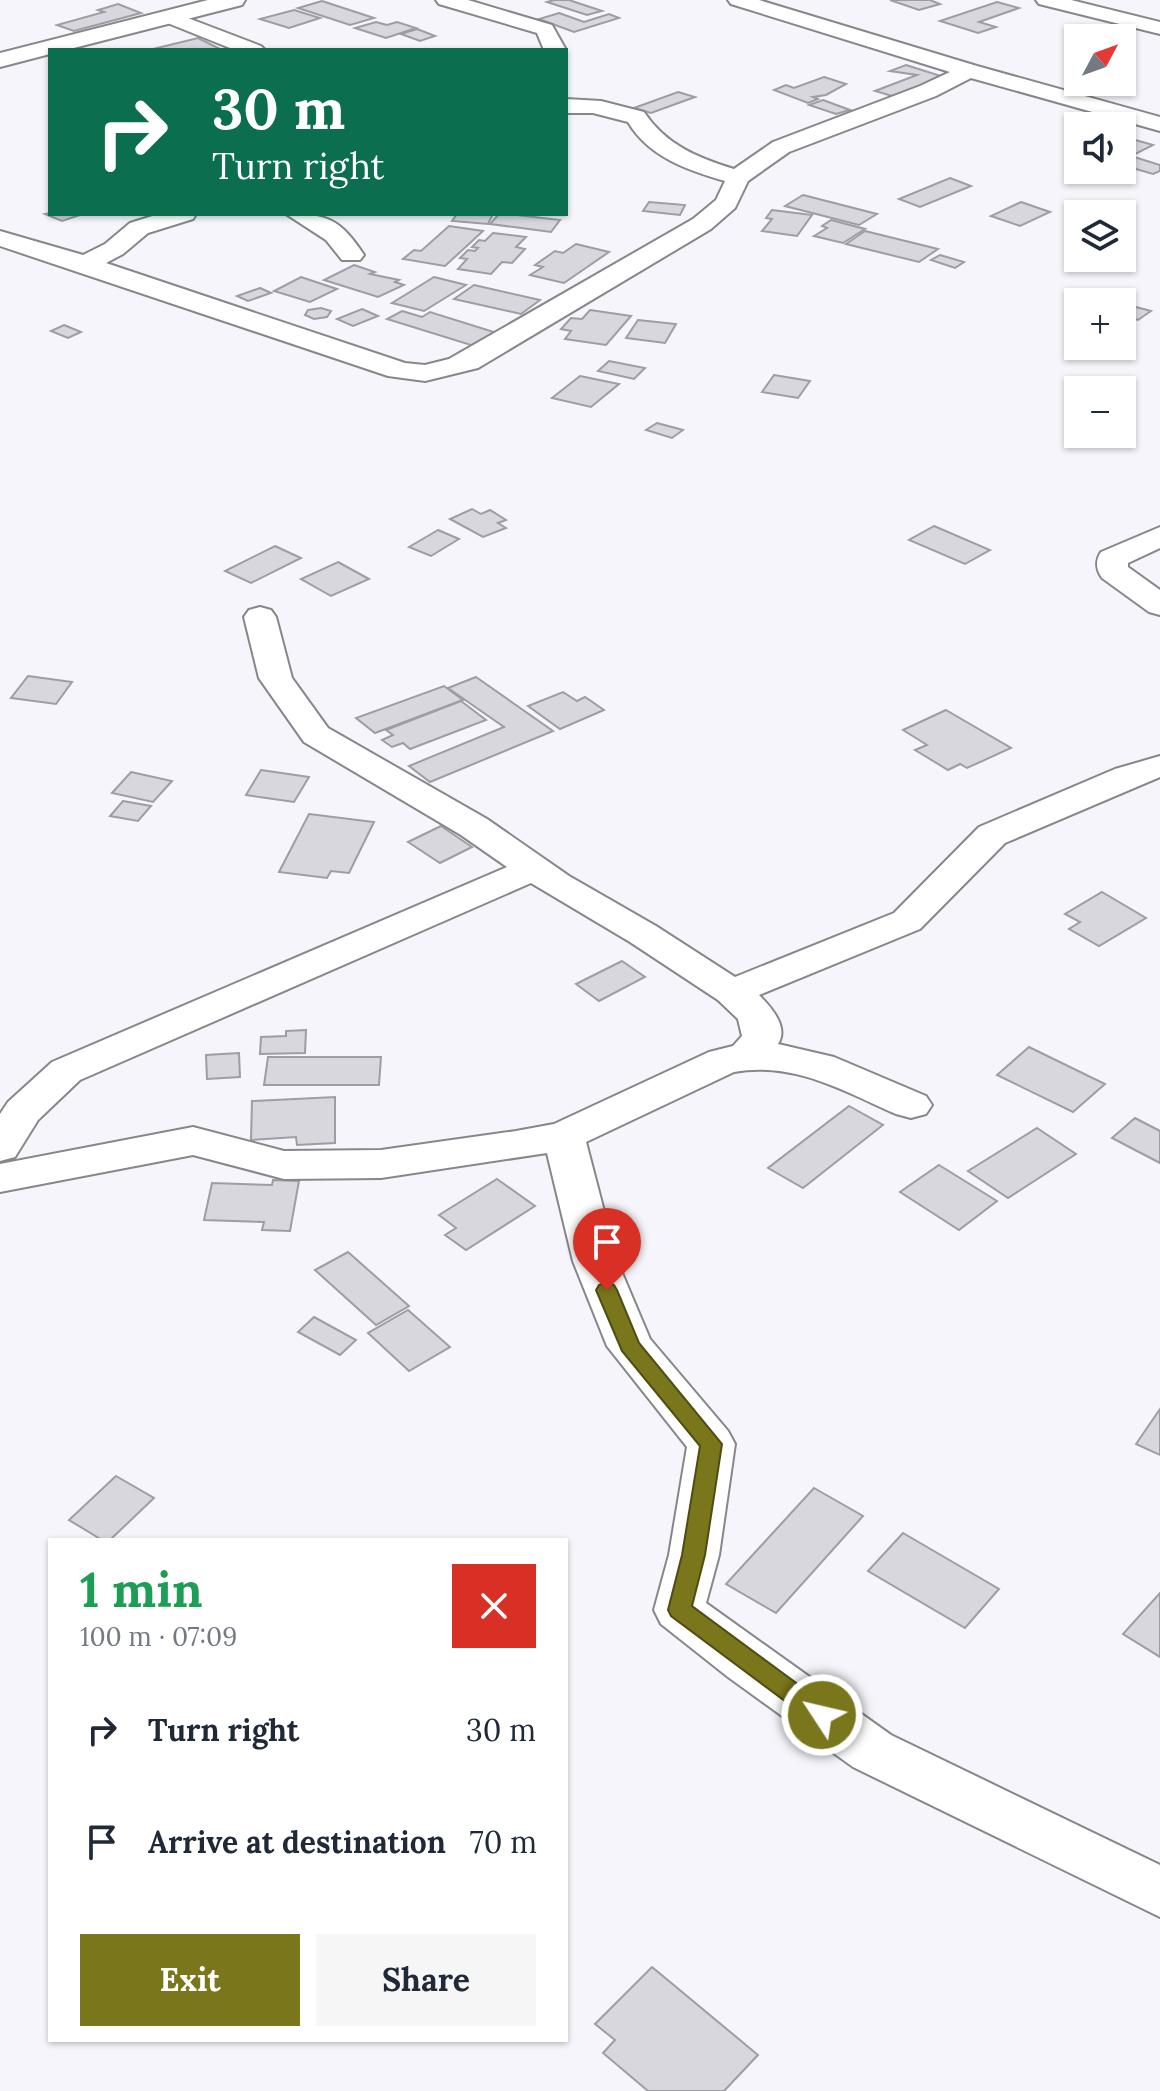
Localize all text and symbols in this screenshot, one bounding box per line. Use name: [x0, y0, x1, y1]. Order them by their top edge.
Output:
north arrow: [1064, 24, 1136, 96]
map controls: [1064, 24, 1136, 448]
text: 30 m: [212, 73, 345, 144]
icon: right: [80, 80, 184, 184]
button: sound: [1064, 112, 1136, 184]
text: Turn right: [212, 143, 385, 189]
button: layers: [1064, 200, 1136, 272]
button: +: [1064, 288, 1136, 360]
button: −: [1064, 376, 1136, 448]
pin: [573, 1208, 641, 1290]
icon: arrive: [585, 1220, 629, 1264]
text: 1 min: [80, 1559, 203, 1620]
button: close: [452, 1564, 536, 1648]
text: 100 m · 07:09: [80, 1620, 237, 1653]
position arrow: [780, 1673, 864, 1757]
icon: right: [80, 1708, 124, 1752]
text: Turn right: [148, 1711, 299, 1749]
text: 30 m: [466, 1711, 536, 1749]
icon: arrive: [80, 1820, 124, 1864]
text: Arrive at destination: [148, 1823, 446, 1861]
text: 70 m: [470, 1823, 537, 1861]
button: Exit: [80, 1934, 300, 2026]
button: Share: [316, 1934, 536, 2026]

